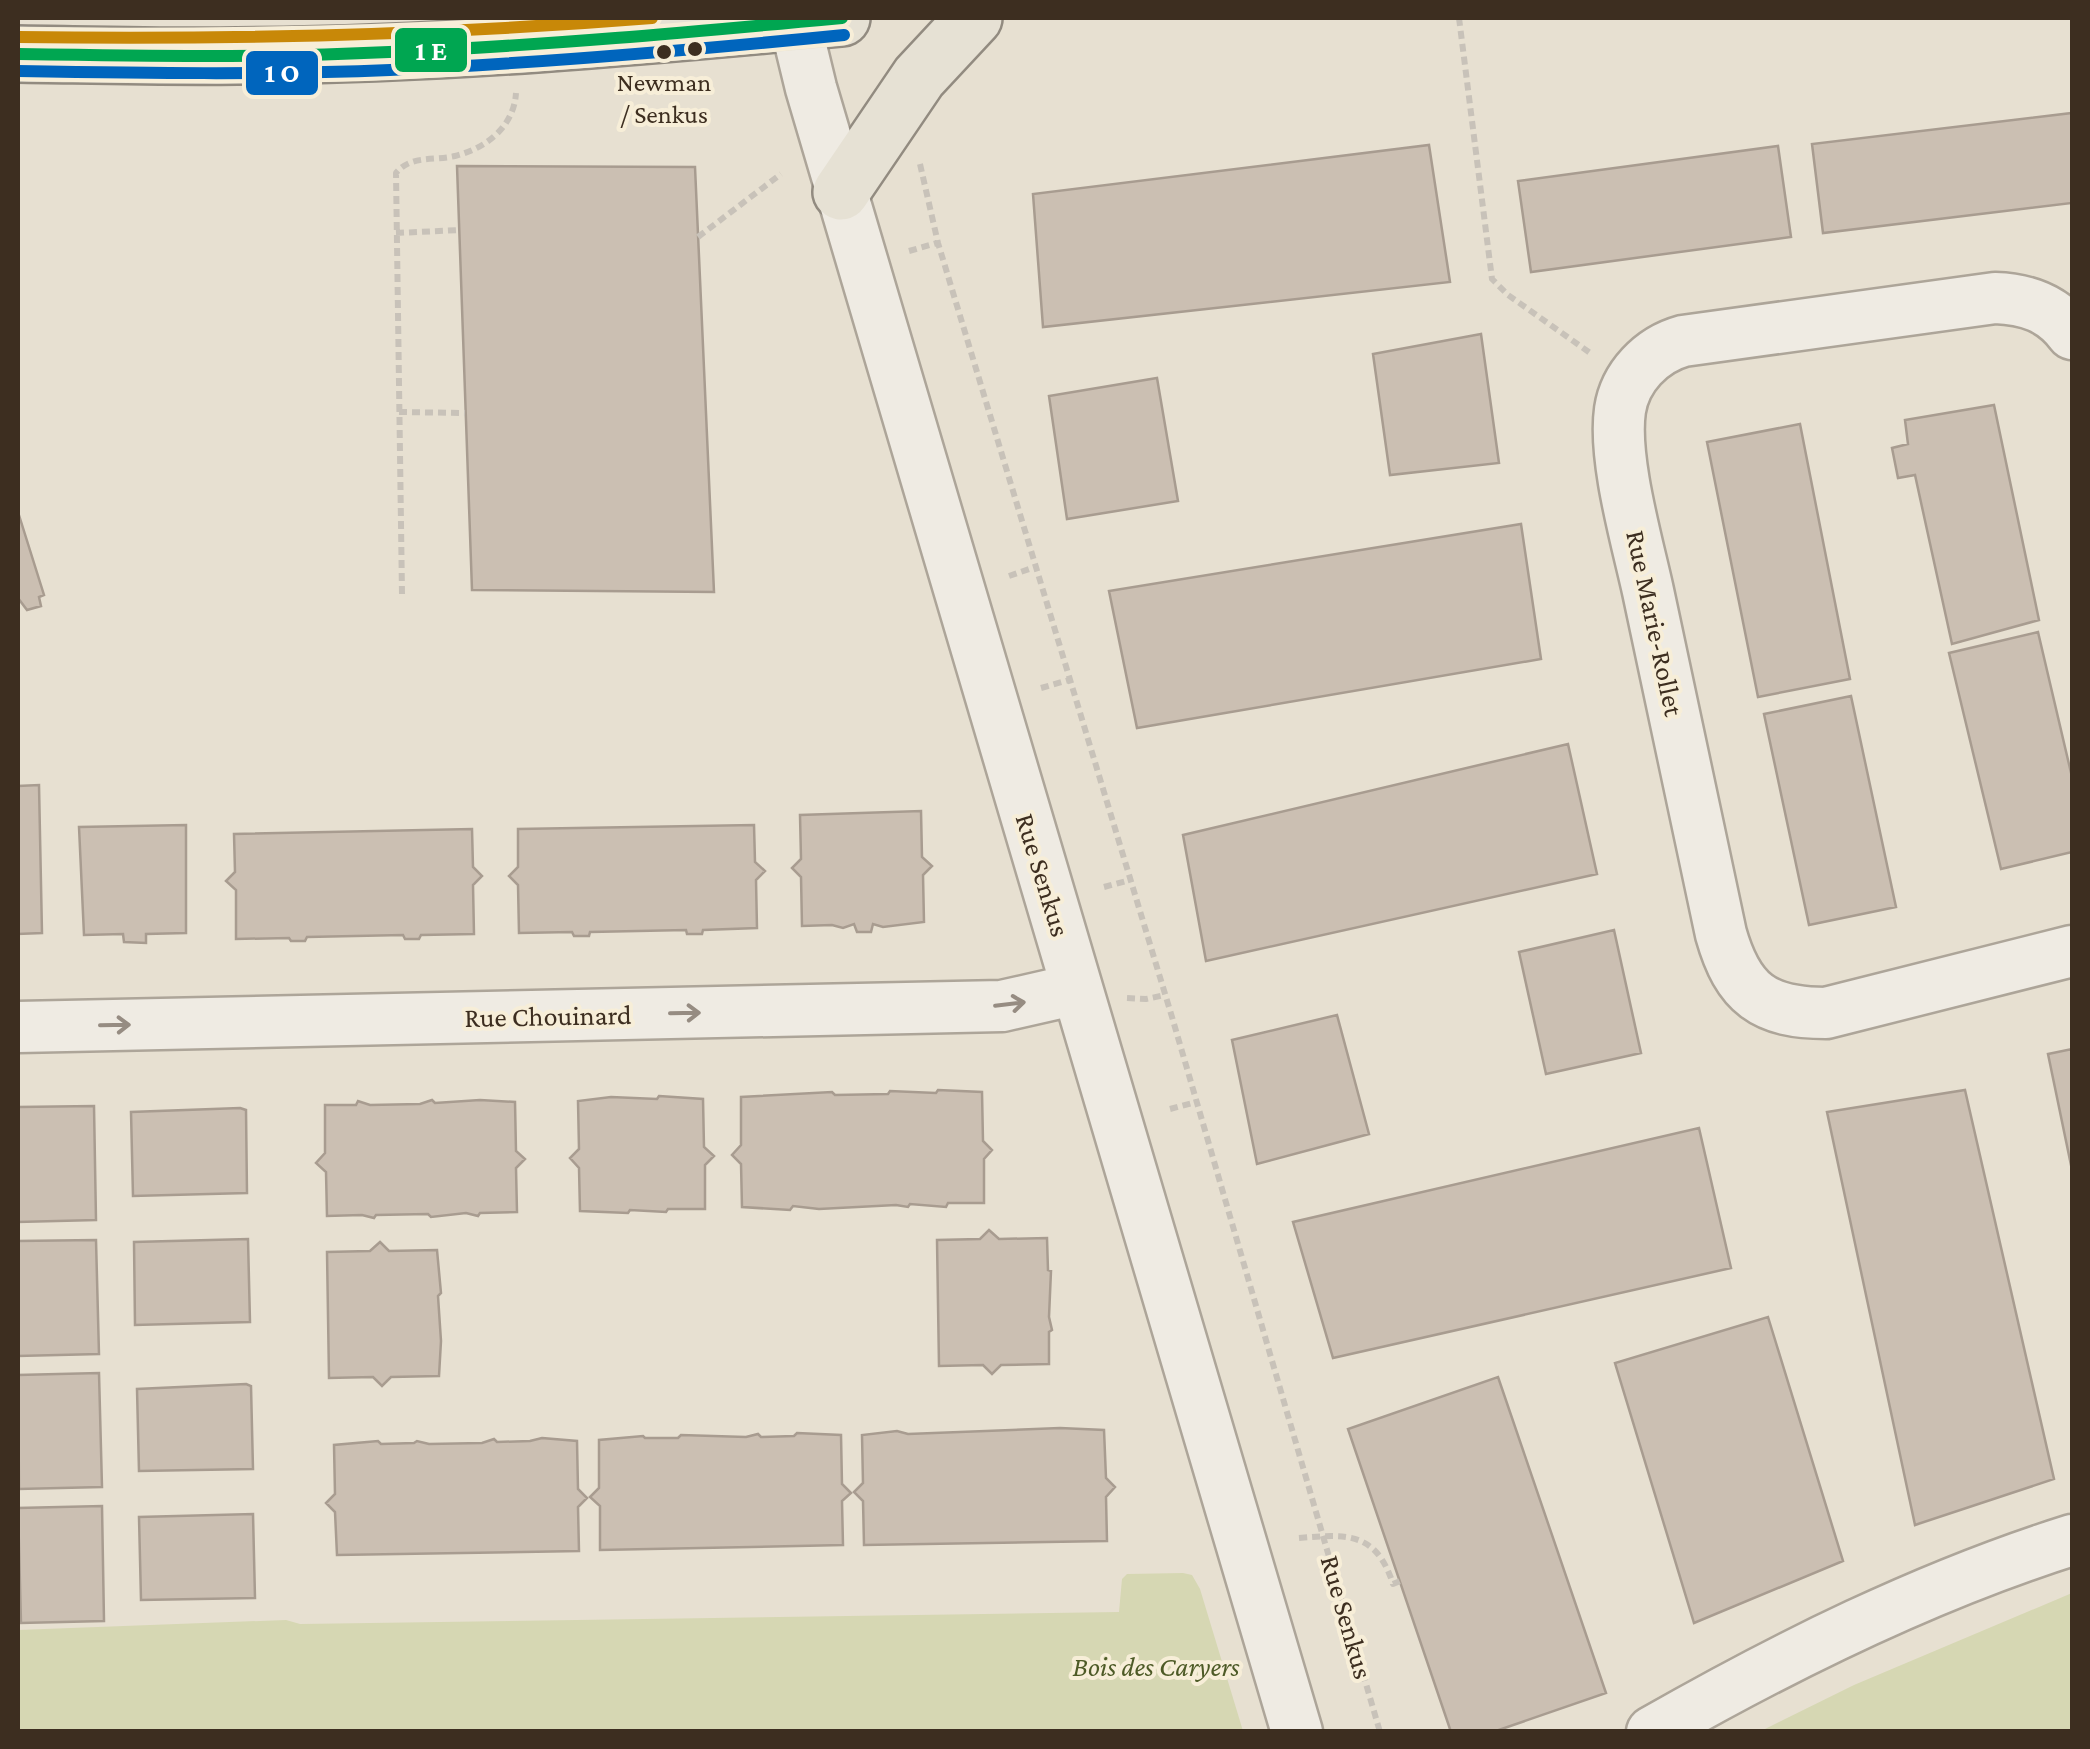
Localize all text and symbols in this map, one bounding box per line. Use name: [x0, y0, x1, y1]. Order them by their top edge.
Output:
line badge: 1 E: [393, 26, 469, 74]
text: 1 E: [415, 35, 447, 66]
unlabelled marker: [685, 39, 705, 59]
marker: Newman / Senkus: [654, 42, 674, 62]
line badge: 1 O: [244, 49, 320, 97]
text: 1 O: [264, 57, 300, 88]
place label: Newman / Senkus: [617, 68, 711, 129]
street label: Rue Marie-Rollet: [1620, 527, 1690, 719]
street label: Rue Senkus: [1010, 810, 1076, 940]
one-way arrow: [993, 994, 1025, 1013]
street label: Rue Chouinard: [464, 999, 632, 1033]
one-way arrow: [668, 1004, 700, 1023]
one-way arrow: [98, 1016, 130, 1035]
street label: Rue Senkus: [1315, 1552, 1379, 1682]
park label: Bois des Caryers: [1073, 1651, 1240, 1682]

